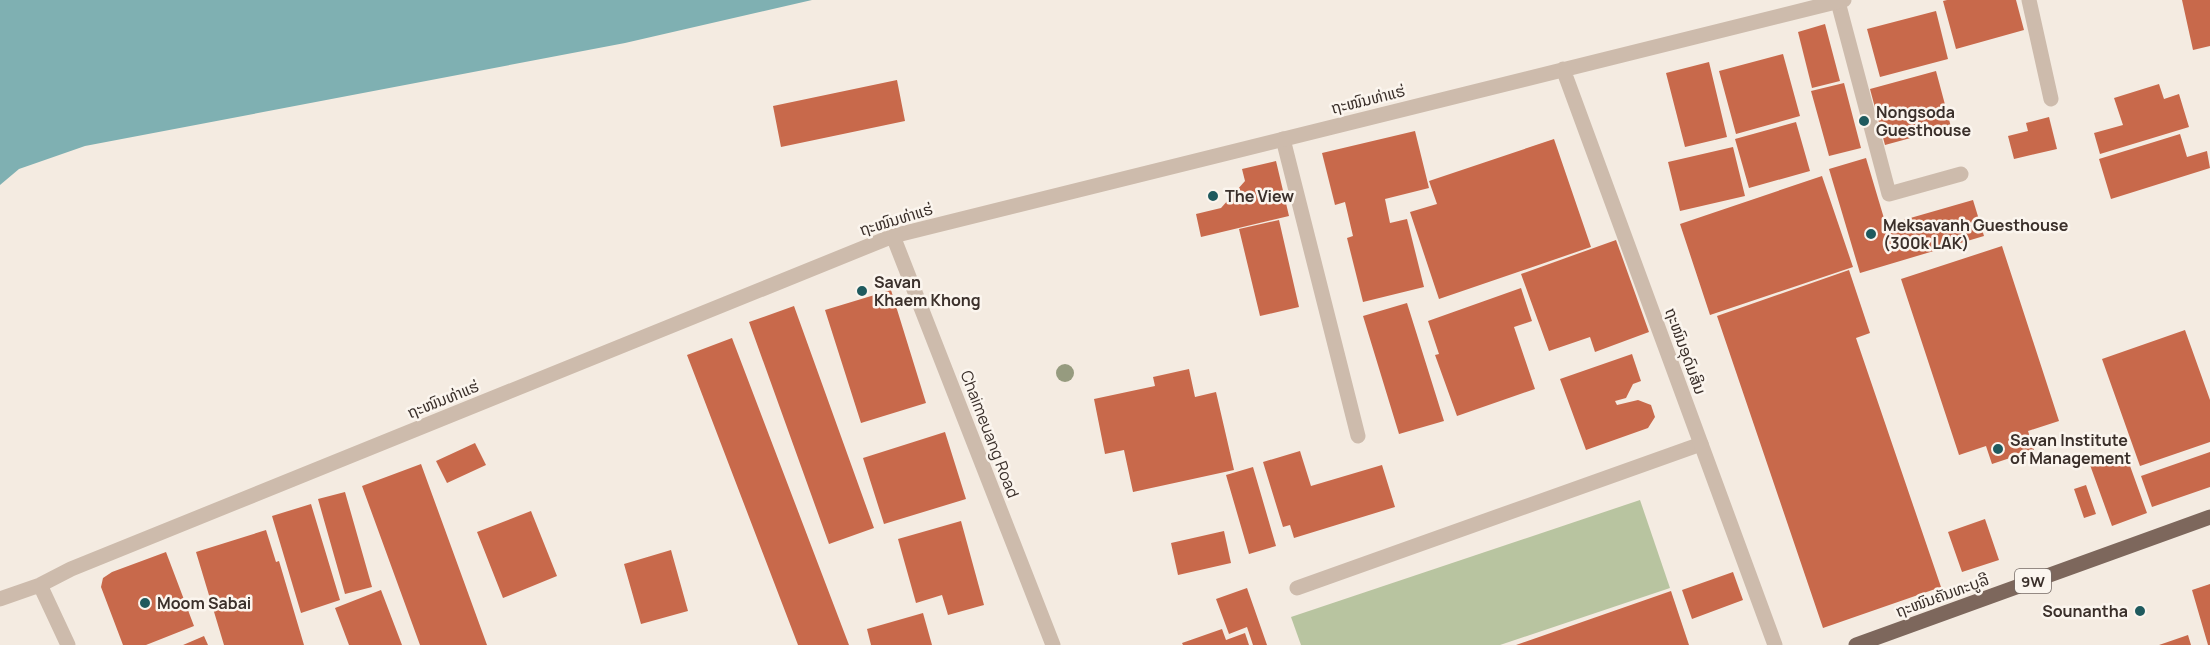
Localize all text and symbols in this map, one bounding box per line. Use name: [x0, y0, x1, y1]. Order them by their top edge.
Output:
street label: ຖະໜົນທ່າແຮ່: [1328, 79, 1408, 119]
place label: Nongsoda Guesthouse: [1876, 101, 1972, 141]
marker: Nongsoda Guesthouse: [1857, 114, 1871, 128]
place label: The View: [1225, 185, 1294, 207]
marker: The View: [1206, 189, 1220, 203]
street label: ຖະໜົນທ່າແຮ່: [856, 197, 936, 241]
place label: Meksavanh Guesthouse (300k LAK): [1883, 214, 2069, 254]
marker: Meksavanh Guesthouse (300k LAK): [1864, 227, 1878, 241]
place label: Savan Khaem Khong: [874, 271, 981, 311]
marker: Savan Khaem Khong: [855, 284, 869, 298]
street label: ຖະໜົນອຸດົມສິນ: [1660, 304, 1712, 398]
street label: Chaimeuang Road: [956, 367, 1024, 501]
street label: ຖະໜົນທ່າແຮ່: [404, 375, 482, 423]
place label: Savan Institute of Management: [2010, 429, 2131, 469]
marker: Savan Institute of Management: [1991, 442, 2005, 456]
street label: ຖະໜົນຄັນທະບູລີ: [1892, 568, 1992, 622]
road number: 9W: [2015, 569, 2051, 593]
place label: Moom Sabai: [157, 592, 251, 614]
marker: Moom Sabai: [138, 596, 152, 610]
place label: Sounantha: [2042, 600, 2128, 622]
marker: Sounantha: [2133, 604, 2147, 618]

